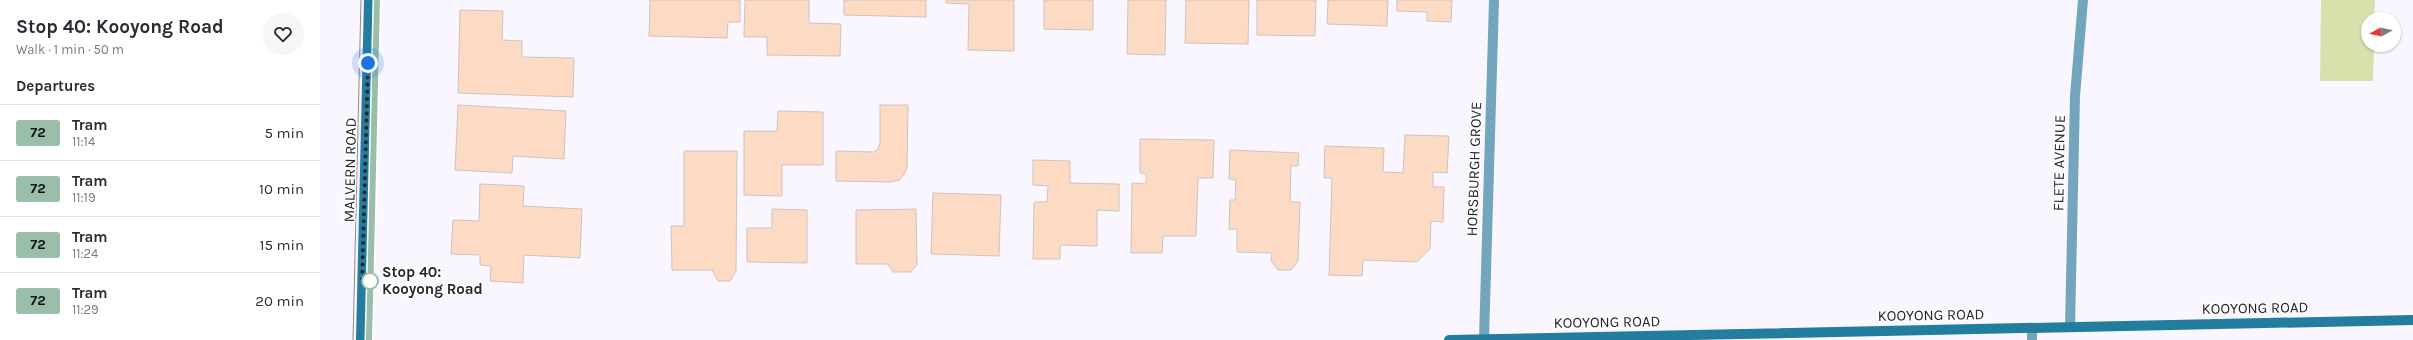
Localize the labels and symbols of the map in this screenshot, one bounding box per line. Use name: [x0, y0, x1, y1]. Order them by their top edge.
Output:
north arrow: [2361, 12, 2401, 52]
your location: [358, 53, 378, 73]
street label: HORSBURGH GROVE: [1463, 101, 1485, 237]
street label: FLETE AVENUE: [2049, 115, 2069, 211]
street label: MALVERN ROAD: [340, 117, 360, 223]
place label: Stop 40: Kooyong Road: [382, 263, 483, 298]
marker: Stop 40: Kooyong Road: [361, 272, 379, 290]
street label: KOOYONG ROAD: [2201, 298, 2309, 318]
street label: KOOYONG ROAD: [1877, 305, 1985, 325]
street label: KOOYONG ROAD: [1553, 312, 1661, 332]

